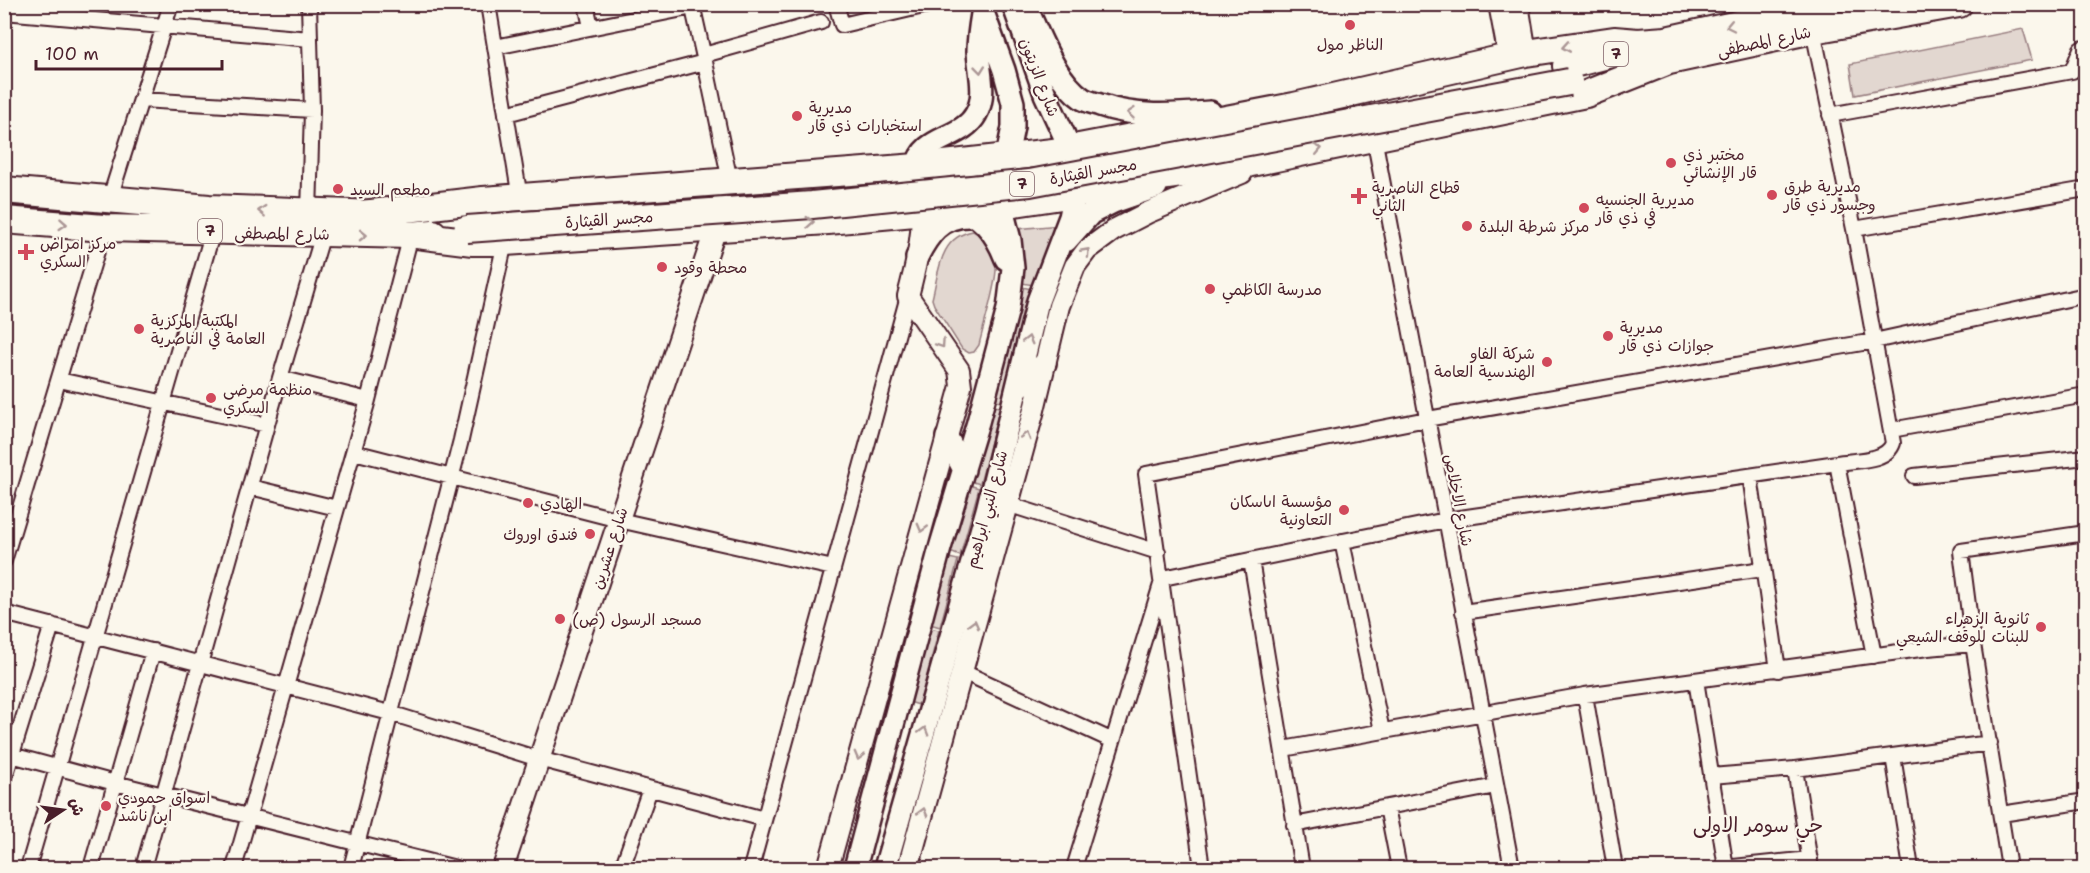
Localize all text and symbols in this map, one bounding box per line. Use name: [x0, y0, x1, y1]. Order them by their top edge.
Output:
marker: الناظر مول: [1343, 18, 1357, 32]
one-way arrow: [1725, 19, 1735, 32]
street label: شارع المصطفى: [1715, 21, 1813, 63]
scale bar: [36, 33, 222, 71]
place label: الناظر مول: [1317, 34, 1383, 55]
street label: شارع الزيتون: [1014, 35, 1064, 120]
one-way arrow: [1561, 40, 1570, 52]
text: 100 m: [45, 42, 99, 66]
road number: 7: [1604, 42, 1628, 66]
one-way arrow: [973, 64, 986, 73]
place label: مديرية استخبارات ذي قار: [807, 97, 922, 137]
one-way arrow: [1127, 107, 1136, 120]
marker: مديرية استخبارات ذي قار: [790, 109, 804, 123]
one-way arrow: [1313, 143, 1323, 156]
place label: مختبر ذي قار الإنشائي: [1683, 144, 1757, 187]
street label: مجسر القيثارة: [1048, 153, 1138, 190]
marker: مختبر ذي قار الإنشائي: [1664, 156, 1678, 170]
road number: 7: [1010, 172, 1034, 196]
place label: مديرية طرق وجسور ذي قار: [1782, 176, 1876, 216]
place label: قطاع الناصرية الثاني: [1372, 177, 1460, 220]
place label: مطعم السيد: [350, 179, 430, 202]
marker: مطعم السيد: [331, 182, 345, 196]
marker: قطاع الناصرية الثاني: [1350, 187, 1368, 205]
marker: مديرية طرق وجسور ذي قار: [1765, 188, 1779, 202]
place label: مديرية الجنسيه في ذي قار: [1594, 189, 1695, 229]
marker: مديرية الجنسيه في ذي قار: [1577, 201, 1591, 215]
one-way arrow: [258, 204, 267, 217]
street label: مجسر القيثارة: [564, 206, 654, 233]
one-way arrow: [806, 216, 815, 229]
place label: مركز شرطة البلدة: [1479, 216, 1589, 237]
one-way arrow: [58, 217, 67, 230]
road number: 7: [198, 219, 222, 243]
marker: مركز شرطة البلدة: [1460, 219, 1474, 233]
street label: شارع المصطفى: [234, 222, 330, 246]
one-way arrow: [358, 229, 367, 241]
place label: مركز امراض السكري: [40, 233, 116, 273]
marker: مركز امراض السكري: [17, 243, 35, 261]
one-way arrow: [1079, 249, 1090, 259]
place label: محطة وقود: [674, 257, 747, 278]
marker: محطة وقود: [655, 260, 669, 274]
place label: مدرسة الكاظمي: [1222, 279, 1322, 304]
marker: مدرسة الكاظمي: [1203, 282, 1217, 296]
place label: المكتبة المركزية العامة في الناصرية: [151, 310, 265, 350]
place label: مديرية جوازات ذي قار: [1618, 317, 1714, 357]
marker: المكتبة المركزية العامة في الناصرية: [132, 322, 146, 336]
marker: مديرية جوازات ذي قار: [1601, 329, 1615, 343]
one-way arrow: [1021, 335, 1034, 345]
one-way arrow: [934, 337, 945, 348]
place label: شركة الفاو الهندسية العامة: [1434, 343, 1535, 382]
marker: شركة الفاو الهندسية العامة: [1540, 355, 1554, 369]
place label: منظمة مرضى السكري: [223, 379, 312, 419]
marker: منظمة مرضى السكري: [204, 391, 218, 405]
one-way arrow: [1019, 431, 1031, 442]
street label: شارع النبي ابراهيم: [961, 448, 1016, 571]
street label: شارع الاخلاص: [1438, 452, 1478, 548]
place label: مؤسسة اىاسكان التعاونية: [1230, 491, 1332, 530]
place label: الهادي: [540, 493, 582, 515]
marker: الهادي: [521, 496, 535, 510]
marker: مؤسسة اىاسكان التعاونية: [1337, 503, 1351, 517]
street label: شارع عشرين: [586, 505, 634, 592]
one-way arrow: [917, 522, 929, 533]
place label: فندق اوروك: [503, 524, 578, 545]
marker: فندق اوروك: [583, 527, 597, 541]
place label: ثانوية الزهراء للبنات للوقف الشيعي: [1896, 608, 2030, 651]
place label: مسجد الرسول (ص): [572, 609, 702, 630]
marker: مسجد الرسول (ص): [553, 612, 567, 626]
one-way arrow: [967, 619, 980, 629]
marker: ثانوية الزهراء للبنات للوقف الشيعي: [2034, 620, 2048, 634]
one-way arrow: [917, 726, 929, 737]
one-way arrow: [854, 750, 866, 761]
north arrow: [33, 780, 93, 840]
place label: اسواق حمودي ابن ناشد: [118, 787, 210, 826]
text: ش: [65, 796, 89, 818]
marker: اسواق حمودي ابن ناشد: [99, 799, 113, 813]
one-way arrow: [916, 807, 928, 818]
district label: حي سومر الاولى: [1693, 812, 1823, 843]

